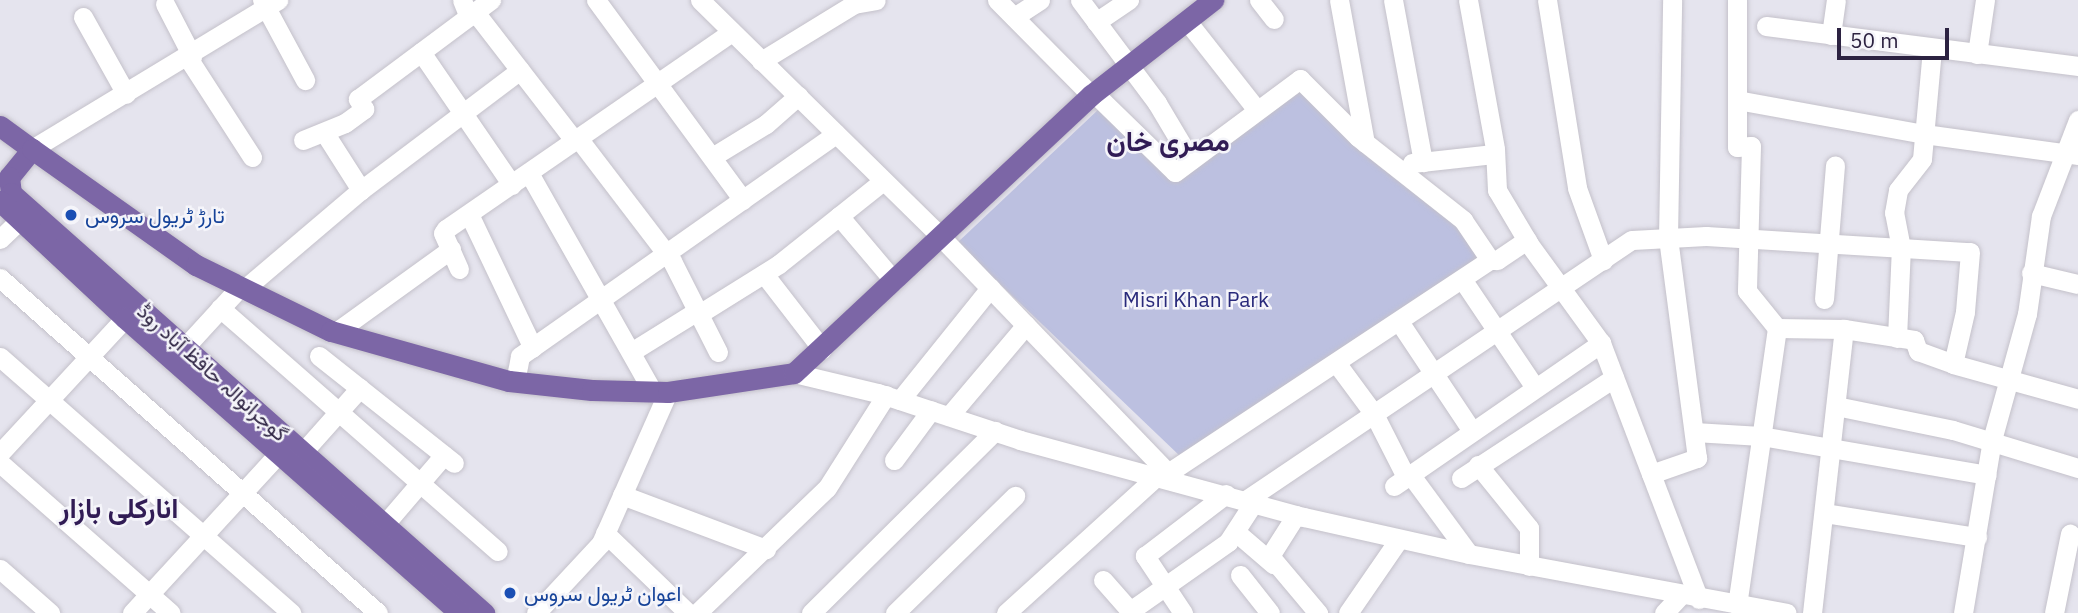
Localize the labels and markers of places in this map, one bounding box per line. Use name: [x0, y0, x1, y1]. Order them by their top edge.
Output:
place label: تارڑ ٹریول سروس: [85, 202, 225, 228]
marker: تارڑ ٹریول سروس: [63, 207, 79, 223]
place label: اعوان ٹریول سروس: [524, 580, 681, 606]
marker: اعوان ٹریول سروس: [502, 585, 518, 601]

